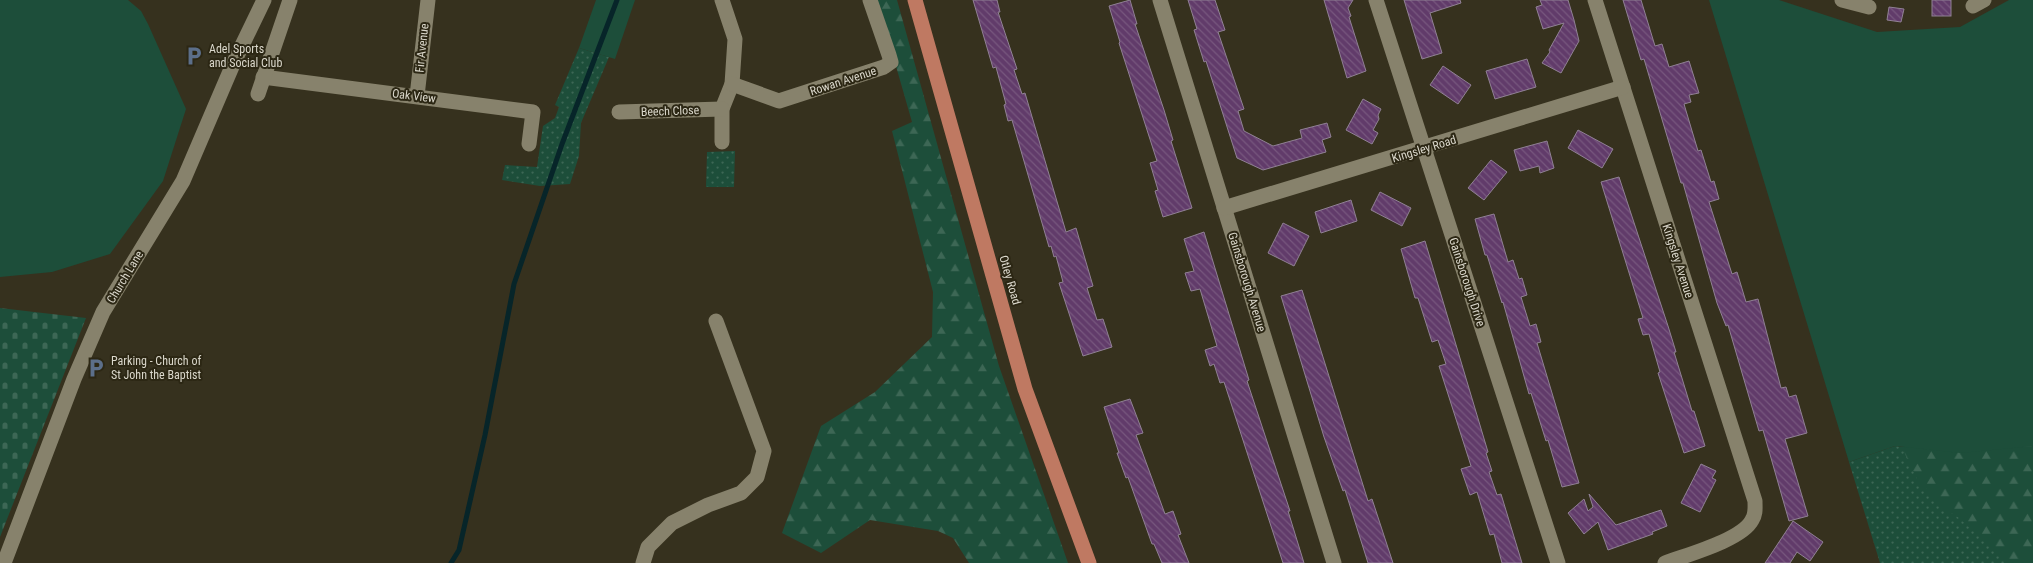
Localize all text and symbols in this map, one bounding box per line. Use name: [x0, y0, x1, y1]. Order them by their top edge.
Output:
street label: Fir Avenue: [412, 22, 432, 73]
place label: Adel Sports and Social Club: [209, 42, 282, 70]
parking icon: Adel Sports and Social Club: [183, 45, 205, 67]
street label: Rowan Avenue: [808, 64, 878, 98]
street label: Oak View: [391, 86, 437, 106]
street label: Beech Close: [640, 103, 700, 119]
street label: Kingsley Road: [1390, 133, 1458, 165]
street label: Kingsley Avenue: [1659, 222, 1697, 300]
street label: Gainsborough Avenue: [1225, 231, 1269, 334]
street label: Gainsborough Drive: [1446, 236, 1488, 329]
street label: Church Lane: [104, 248, 146, 306]
street label: Otley Road: [996, 254, 1024, 306]
place label: Parking - Church of St John the Baptist: [111, 354, 201, 382]
parking icon: Parking - Church of St John the Baptist: [85, 357, 107, 379]

